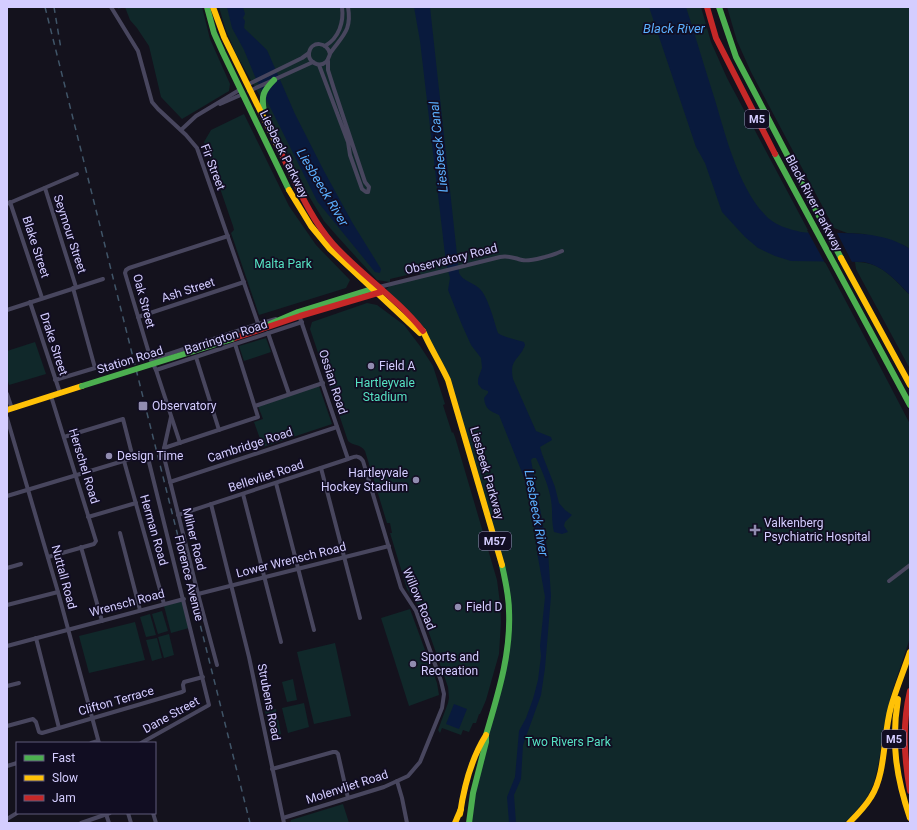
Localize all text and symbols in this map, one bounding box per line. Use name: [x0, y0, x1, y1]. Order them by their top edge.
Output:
water label: Black River: [643, 21, 706, 36]
water label: Liesbeeck Canal: [426, 100, 451, 193]
street label: Liesbeek Parkway: [257, 108, 311, 200]
road number: M5: [745, 110, 769, 128]
street label: Fir Street: [198, 142, 228, 192]
water label: Liesbeeck River: [294, 146, 352, 229]
street label: Black River Parkway: [783, 152, 845, 254]
street label: Seymour Street: [51, 193, 89, 275]
street label: Blake Street: [19, 214, 53, 280]
street label: Observatory Road: [403, 241, 499, 277]
park label: Malta Park: [254, 257, 313, 271]
street label: Oak Street: [130, 272, 158, 330]
street label: Ash Street: [160, 275, 217, 305]
street label: Drake Street: [37, 311, 71, 377]
street label: Barrington Road: [183, 317, 269, 357]
street label: Station Road: [95, 343, 165, 377]
street label: Ossian Road: [316, 348, 350, 416]
place label: Field A: [379, 359, 416, 373]
marker: Field A: [366, 361, 376, 371]
park label: Hartleyvale Stadium: [355, 376, 415, 404]
place label: Observatory: [152, 399, 217, 413]
marker: Observatory: [137, 400, 149, 412]
street label: Cambridge Road: [206, 425, 294, 465]
street label: Liesbeek Parkway: [467, 425, 507, 521]
street label: Herschel Road: [66, 427, 102, 505]
place label: Design Time: [117, 449, 183, 463]
marker: Design Time: [104, 451, 114, 461]
street label: Bellevliet Road: [227, 457, 305, 495]
place label: Hartleyvale Hockey Stadium: [321, 466, 408, 494]
water label: Liesbeeck River: [522, 469, 552, 558]
marker: Hartleyvale Hockey Stadium: [411, 475, 421, 485]
street label: Herman Road: [137, 493, 171, 567]
street label: Milner Road: [179, 506, 209, 572]
place label: Valkenberg Psychiatric Hospital: [764, 516, 871, 544]
marker: Valkenberg Psychiatric Hospital: [749, 524, 761, 536]
road number: M57: [479, 532, 511, 550]
street label: Florence Avenue: [172, 534, 206, 622]
street label: Lower Wrensch Road: [235, 540, 347, 580]
street label: Nuttall Road: [49, 543, 79, 611]
street label: Willow Road: [400, 566, 438, 632]
street label: Wrensch Road: [88, 586, 166, 620]
place label: Field D: [466, 600, 503, 614]
marker: Field D: [453, 602, 463, 612]
place label: Sports and Recreation: [421, 650, 479, 678]
marker: Sports and Recreation: [408, 659, 418, 669]
street label: Strubens Road: [255, 662, 283, 742]
street label: Clifton Terrace: [77, 684, 155, 718]
street label: Dane Street: [140, 694, 202, 736]
road number: M5: [882, 730, 906, 748]
park label: Two Rivers Park: [525, 735, 612, 749]
legend: [16, 742, 156, 814]
text: Fast: [52, 751, 75, 765]
street label: Molenvliet Road: [304, 767, 390, 807]
text: Slow: [52, 771, 78, 785]
text: Jam: [52, 791, 76, 805]

